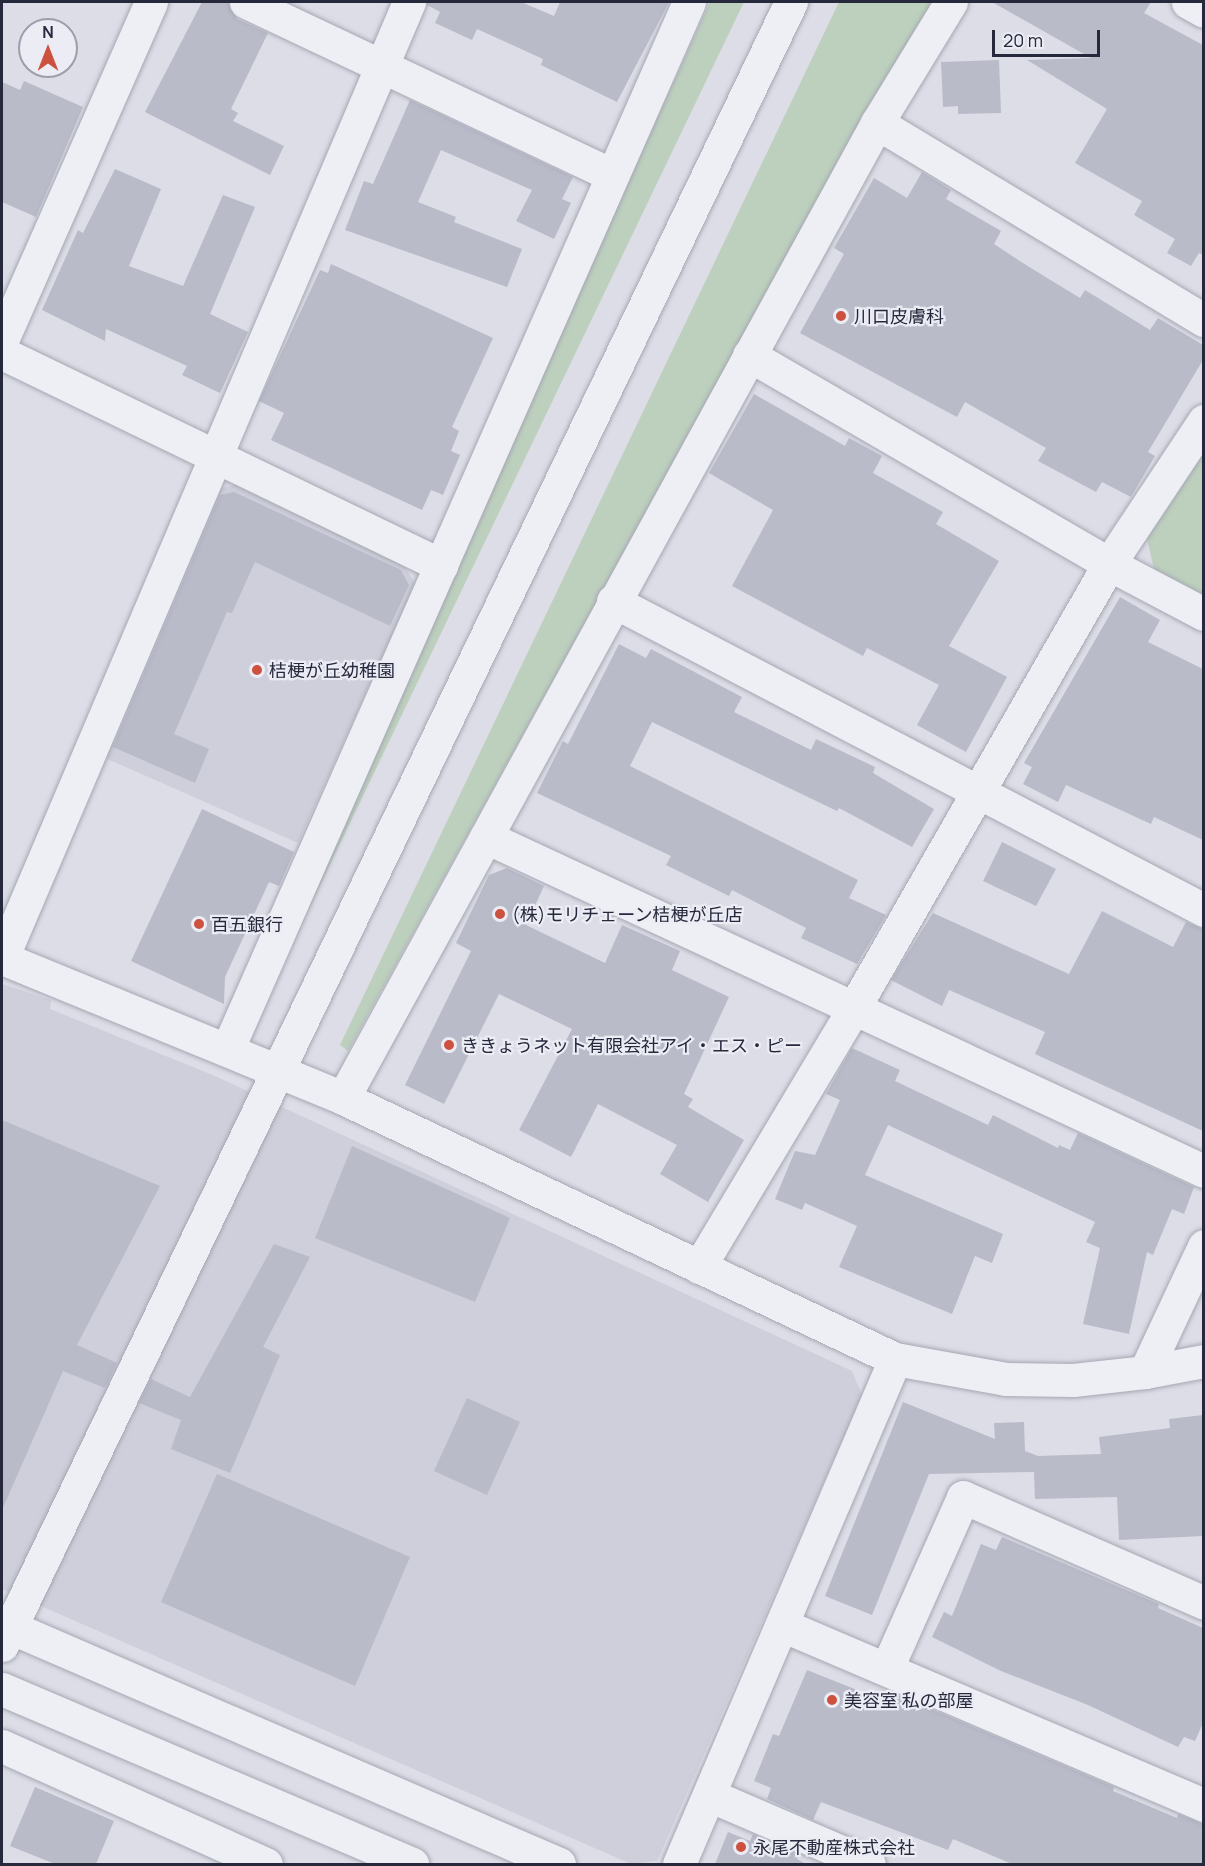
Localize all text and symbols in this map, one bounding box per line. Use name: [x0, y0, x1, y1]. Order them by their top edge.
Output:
north arrow: [18, 18, 78, 78]
scale bar: [995, 18, 1103, 56]
text: N: [42, 21, 54, 43]
text: 20 m: [1003, 28, 1043, 52]
place label: 川口皮膚科: [854, 305, 944, 327]
marker: 川口皮膚科: [832, 307, 850, 325]
place label: 桔梗が丘幼稚園: [269, 659, 395, 681]
marker: 桔梗が丘幼稚園: [250, 663, 264, 677]
place label: (株)モリチェーン桔梗が丘店: [512, 903, 743, 925]
marker: (株)モリチェーン桔梗が丘店: [493, 907, 507, 921]
place label: 百五銀行: [211, 913, 283, 935]
marker: 百五銀行: [192, 917, 206, 931]
place label: ききょうネット有限会社アイ・エス・ピー: [461, 1034, 803, 1056]
marker: ききょうネット有限会社アイ・エス・ピー: [442, 1038, 456, 1052]
place label: 美容室 私の部屋: [844, 1689, 974, 1711]
marker: 美容室 私の部屋: [825, 1693, 839, 1707]
place label: 永尾不動産株式会社: [753, 1836, 915, 1858]
marker: 永尾不動産株式会社: [734, 1840, 748, 1854]

